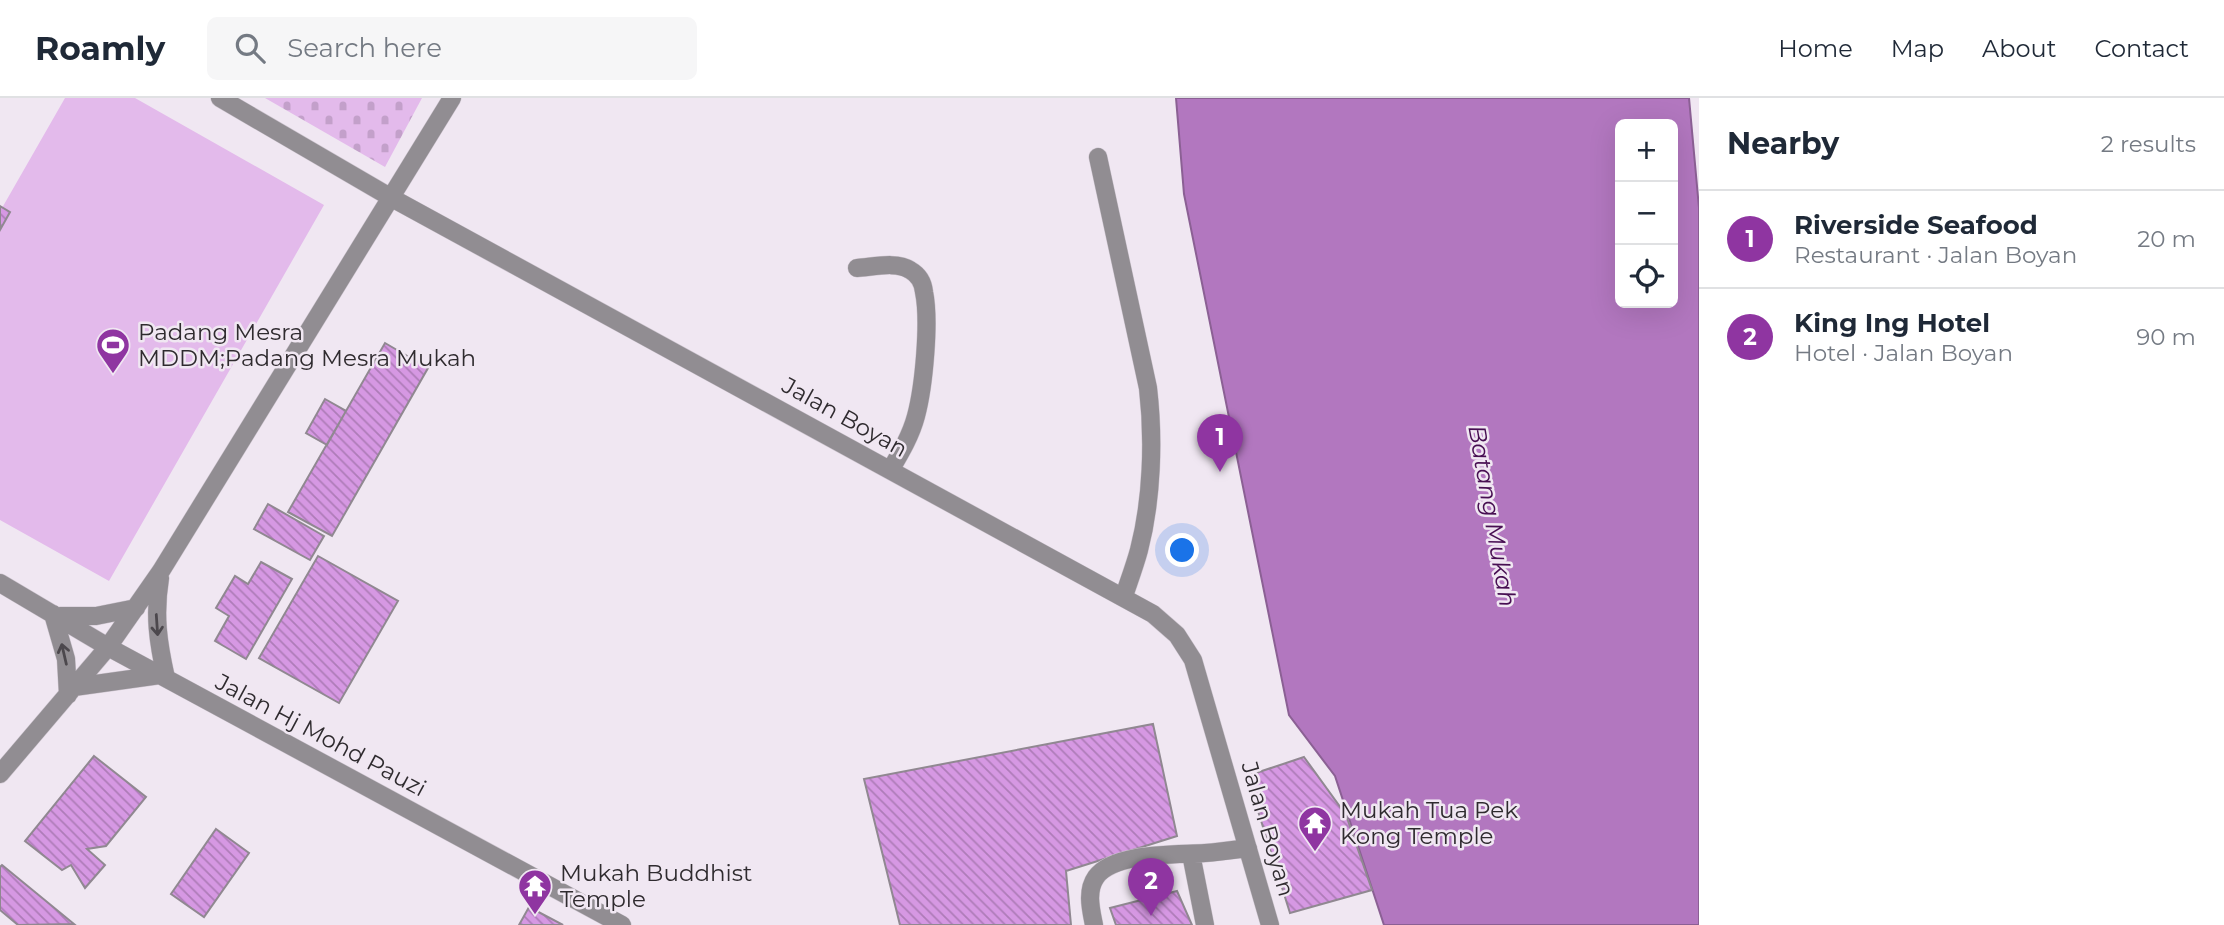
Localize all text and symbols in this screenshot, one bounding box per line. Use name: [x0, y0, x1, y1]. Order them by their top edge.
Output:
search box: [207, 17, 697, 80]
text: Roamly: [35, 28, 165, 68]
icon: search: [231, 29, 269, 67]
text: Search here: [287, 32, 442, 64]
text: Home: [1778, 34, 1853, 63]
text: Map: [1891, 34, 1944, 63]
text: About: [1982, 34, 2056, 63]
text: Contact: [2094, 34, 2189, 63]
map controls: [1615, 119, 1678, 308]
button: +: [1615, 119, 1678, 182]
text: Nearby: [1727, 125, 1839, 162]
text: 2 results: [2101, 130, 2196, 158]
button: −: [1615, 182, 1678, 245]
text: Riverside Seafood: [1794, 209, 2038, 241]
text: 1: [1745, 225, 1755, 253]
text: 20 m: [2137, 225, 2196, 253]
text: Restaurant · Jalan Boyan: [1794, 241, 2077, 269]
button: locate: [1615, 245, 1678, 308]
text: King Ing Hotel: [1794, 307, 1990, 339]
place label: Padang Mesra MDDM;Padang Mesra Mukah: [138, 318, 476, 372]
text: 2: [1743, 323, 1757, 351]
text: 90 m: [2136, 323, 2196, 351]
sports icon: Padang Mesra MDDM;Padang Mesra Mukah: [94, 326, 132, 375]
text: Hotel · Jalan Boyan: [1794, 339, 2013, 367]
street label: Jalan Boyan: [777, 371, 913, 463]
pin: 1: [1197, 414, 1243, 472]
water label: Batang Mukah: [1462, 423, 1523, 609]
your location: [1165, 533, 1199, 567]
one-way arrow: [151, 613, 164, 636]
one-way arrow: [57, 643, 71, 666]
street label: Jalan Hj Mohd Pauzi: [210, 667, 431, 802]
street label: Jalan Boyan: [1235, 757, 1301, 900]
place label: Mukah Tua Pek Kong Temple: [1340, 796, 1518, 850]
temple icon: Mukah Tua Pek Kong Temple: [1296, 804, 1334, 853]
pin: 2: [1128, 858, 1174, 916]
place label: Mukah Buddhist Temple: [560, 859, 752, 913]
temple icon: Mukah Buddhist Temple: [516, 867, 554, 916]

